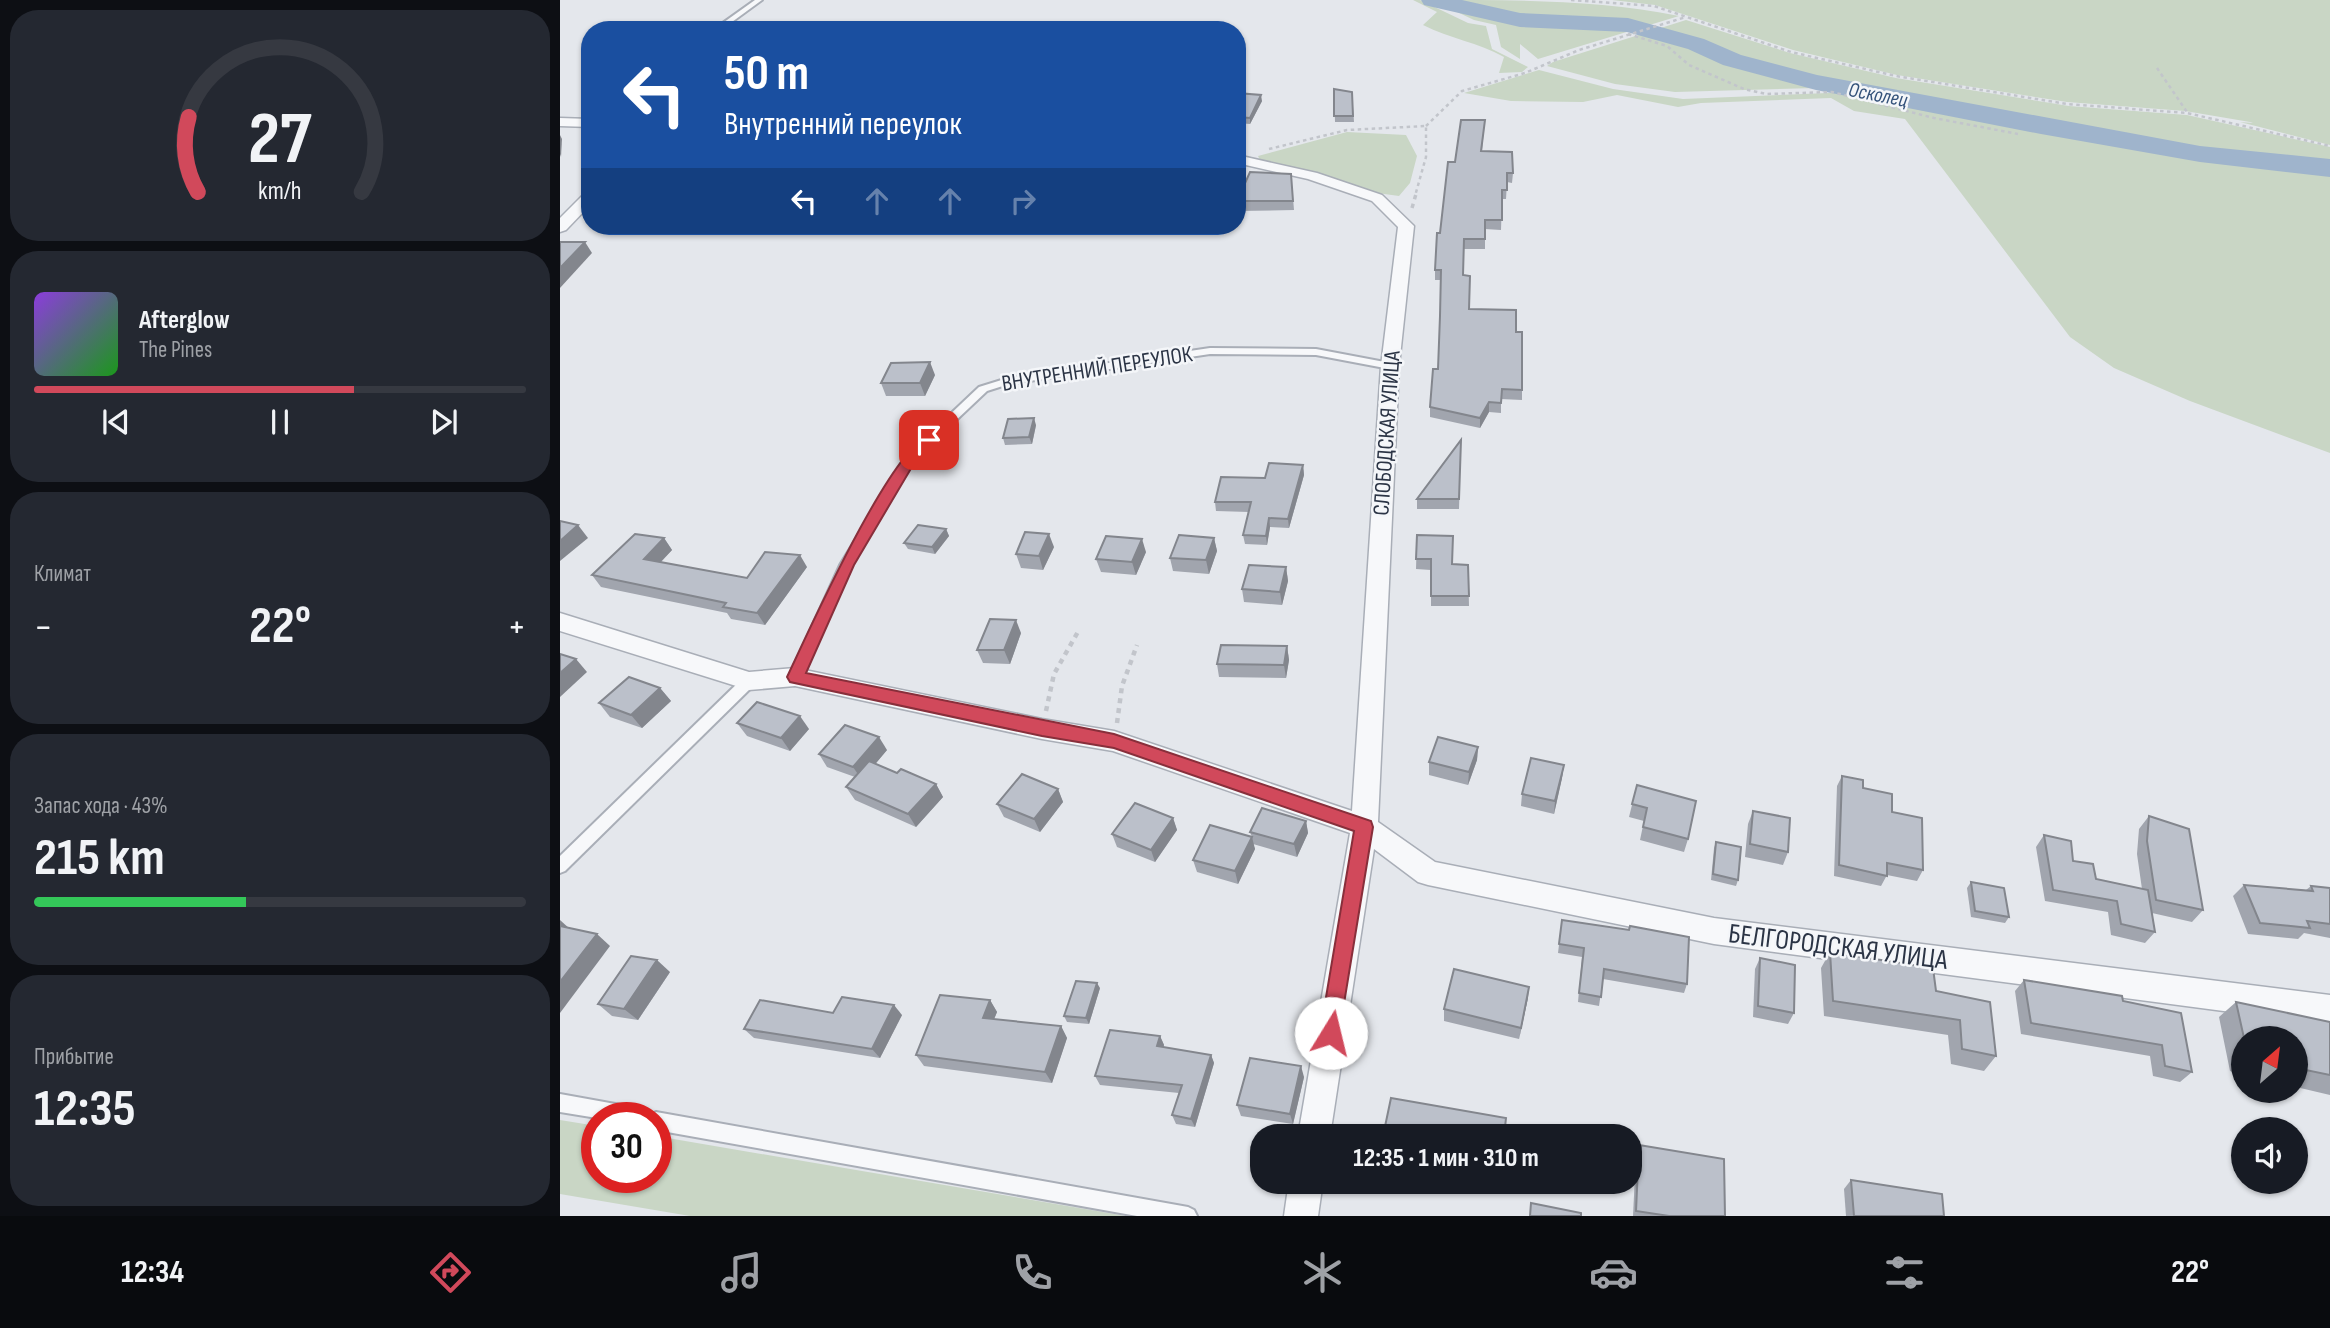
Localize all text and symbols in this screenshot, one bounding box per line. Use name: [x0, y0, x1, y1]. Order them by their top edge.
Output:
text: 50 m: [724, 45, 809, 104]
icon: left: [609, 49, 700, 140]
water label: Осколец: [1846, 77, 1910, 113]
text: 27: [248, 96, 312, 184]
text: Внутренний переулок: [724, 105, 962, 144]
text: km/h: [258, 175, 302, 206]
icon: left: [785, 182, 823, 220]
icon: ahead: [858, 182, 896, 220]
icon: ahead: [931, 182, 969, 220]
icon: right: [1004, 182, 1042, 220]
text: Afterglow: [139, 305, 230, 336]
text: The Pines: [139, 336, 212, 364]
street label: ВНУТРЕННИЙ ПЕРЕУЛОК: [1000, 340, 1195, 398]
street label: СЛОБОДСКАЯ УЛИЦА: [1367, 349, 1407, 516]
icon: previous: [97, 403, 135, 441]
icon: pause: [261, 403, 299, 441]
icon: next: [425, 403, 463, 441]
pin: [899, 410, 959, 470]
icon: arrive: [910, 421, 948, 459]
text: Климат: [34, 560, 91, 588]
text: 22°: [249, 595, 311, 658]
text: −: [34, 605, 53, 650]
text: +: [507, 605, 526, 650]
text: Запас хода · 43%: [34, 792, 168, 820]
text: 215 km: [34, 827, 165, 890]
street label: БЕЛГОРОДСКАЯ УЛИЦА: [1726, 917, 1951, 977]
position arrow: [1294, 996, 1368, 1070]
north arrow: [2231, 1026, 2308, 1102]
map controls: [2231, 1026, 2308, 1194]
text: Прибытие: [34, 1043, 114, 1071]
text: 12:35: [34, 1078, 135, 1141]
speed limit sign: 30: [581, 1102, 672, 1193]
button: sound: [2231, 1117, 2308, 1194]
text: 12:35 · 1 мин · 310 m: [1353, 1143, 1539, 1174]
icon: directions: [426, 1248, 475, 1297]
icon: music: [717, 1248, 766, 1297]
icon: phone: [1008, 1248, 1057, 1297]
icon: climate: [1298, 1248, 1347, 1297]
icon: car: [1589, 1248, 1638, 1297]
icon: filters: [1880, 1248, 1929, 1297]
text: 12:34: [121, 1253, 184, 1292]
text: 22°: [2171, 1253, 2209, 1292]

